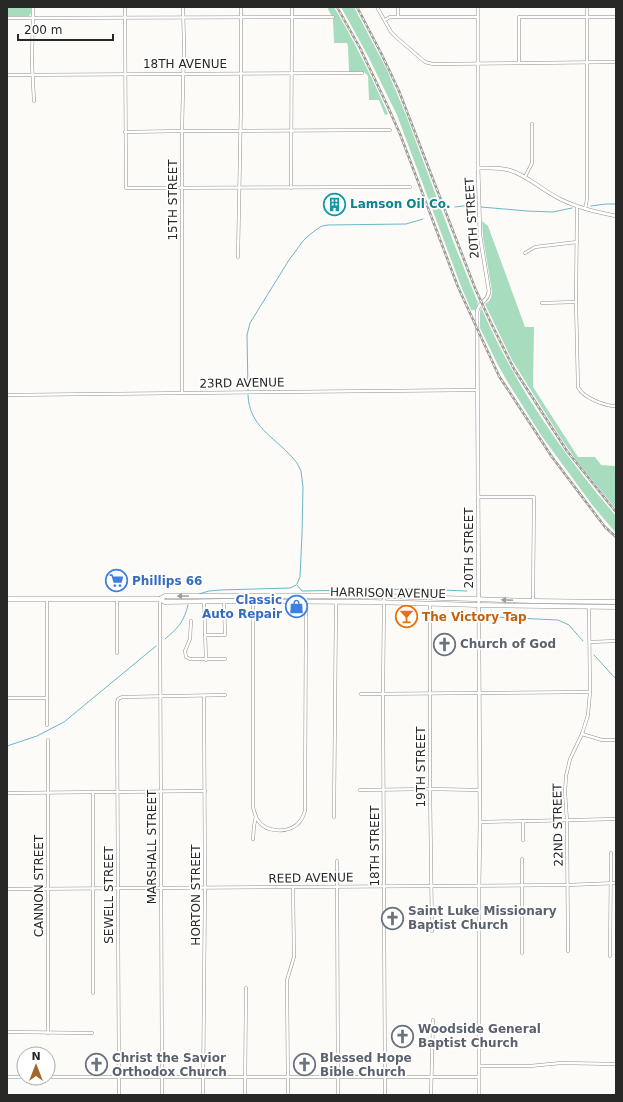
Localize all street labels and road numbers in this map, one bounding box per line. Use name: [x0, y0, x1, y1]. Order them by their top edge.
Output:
street label: 18TH AVENUE: [143, 57, 227, 71]
street label: 15TH STREET: [166, 159, 180, 241]
street label: 20TH STREET: [462, 176, 482, 259]
street label: 23RD AVENUE: [199, 375, 285, 391]
street label: 20TH STREET: [462, 507, 476, 589]
street label: HARRISON AVENUE: [330, 585, 446, 601]
street label: 19TH STREET: [414, 726, 428, 808]
street label: 22ND STREET: [550, 783, 566, 867]
street label: MARSHALL STREET: [145, 789, 159, 904]
street label: 18TH STREET: [368, 805, 382, 887]
street label: CANNON STREET: [32, 834, 46, 937]
street label: HORTON STREET: [189, 844, 203, 946]
street label: SEWELL STREET: [102, 846, 116, 944]
street label: REED AVENUE: [268, 870, 354, 886]

